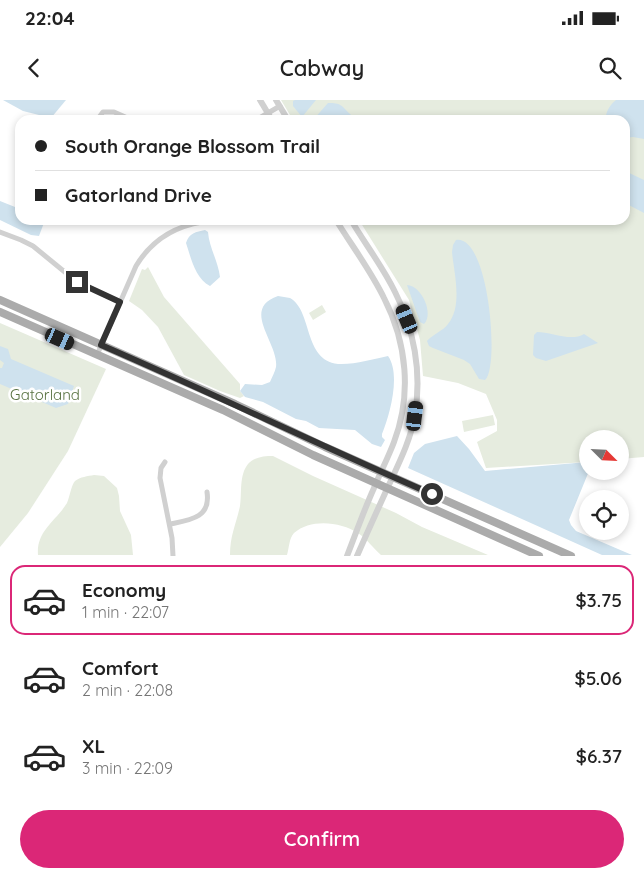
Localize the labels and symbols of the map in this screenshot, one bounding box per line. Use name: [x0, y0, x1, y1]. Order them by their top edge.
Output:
route end: [66, 271, 88, 293]
car: [394, 302, 419, 336]
car: [43, 326, 76, 352]
park label: Gatorland: [10, 385, 80, 404]
car: [405, 400, 424, 432]
north arrow: [579, 430, 629, 480]
route start: [421, 483, 443, 505]

